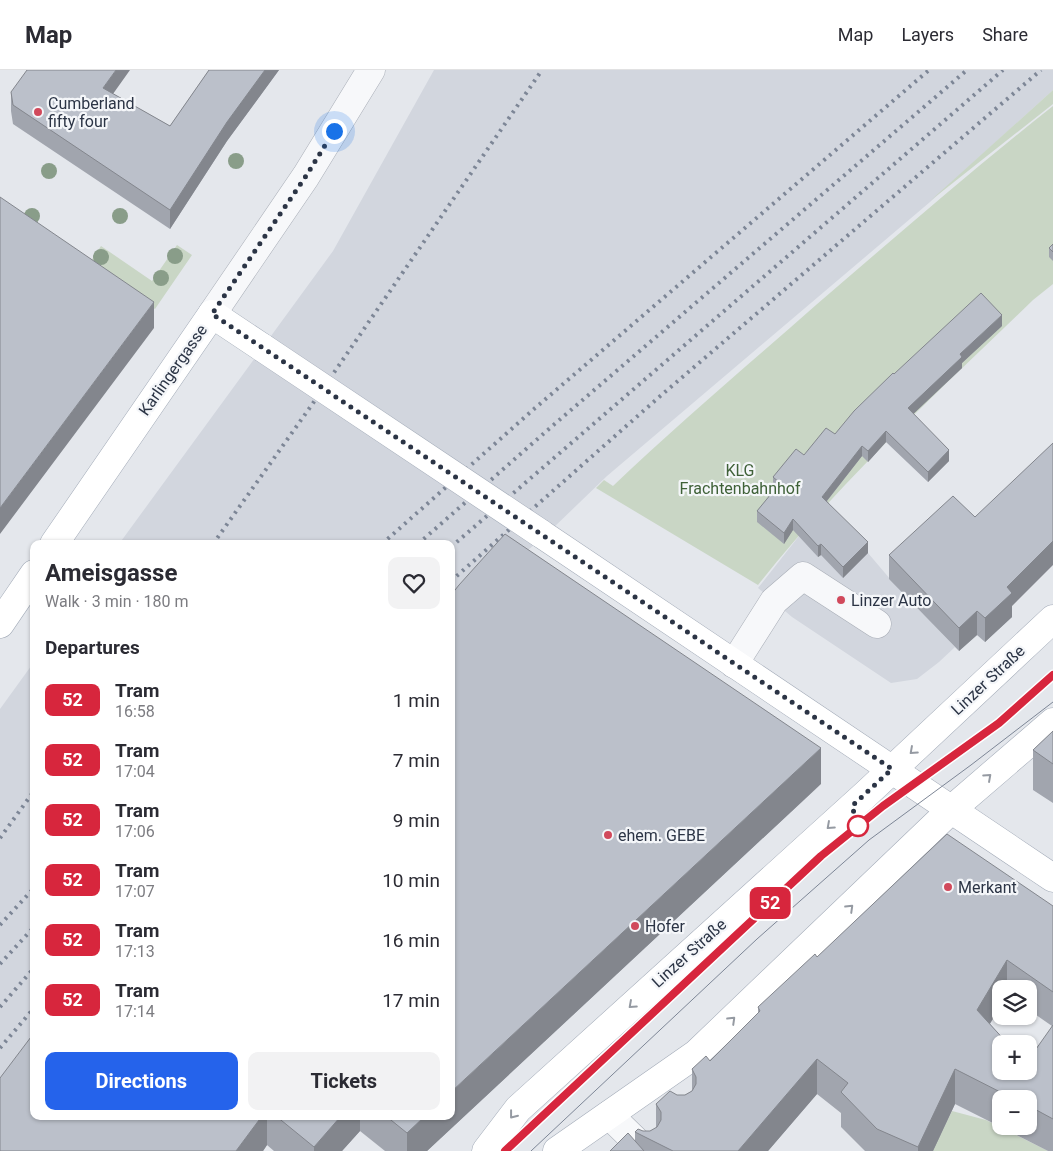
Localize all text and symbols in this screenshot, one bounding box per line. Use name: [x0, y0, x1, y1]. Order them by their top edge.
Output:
text: Map: [25, 21, 72, 49]
text: Map: [838, 24, 873, 45]
text: Layers: [901, 24, 954, 45]
text: Share: [982, 24, 1028, 45]
place label: Cumberland fifty four: [48, 94, 135, 131]
marker: Cumberland fifty four: [32, 106, 44, 118]
your location: [322, 119, 347, 144]
street label: Karlingergasse: [135, 321, 211, 419]
park label: KLG Frachtenbahnhof: [679, 461, 801, 498]
button: heart: [388, 557, 440, 609]
text: Ameisgasse: [45, 559, 177, 587]
place label: Linzer Auto: [851, 591, 931, 610]
text: Walk · 3 min · 180 m: [45, 592, 189, 611]
marker: Linzer Auto: [835, 594, 847, 606]
text: Departures: [45, 636, 140, 659]
street label: Linzer Straße: [947, 641, 1029, 719]
text: Tram: [115, 679, 159, 702]
text: 52: [62, 689, 83, 710]
text: 1 min: [393, 689, 440, 712]
text: 16:58: [115, 702, 155, 721]
text: Tram: [115, 739, 159, 762]
one-way arrow: [910, 745, 919, 754]
text: 52: [62, 749, 83, 770]
text: 7 min: [393, 749, 440, 772]
text: 17:04: [115, 762, 155, 781]
one-way arrow: [983, 774, 992, 783]
text: Tram: [115, 799, 159, 822]
text: 52: [62, 809, 83, 830]
text: 9 min: [393, 809, 440, 832]
unlabelled marker: [847, 815, 869, 837]
one-way arrow: [827, 820, 836, 829]
text: 17:06: [115, 822, 155, 841]
place label: ehem. GEBE: [618, 826, 705, 845]
marker: ehem. GEBE: [602, 829, 614, 841]
text: Tram: [115, 859, 159, 882]
text: 52: [62, 869, 83, 890]
text: 10 min: [382, 869, 440, 892]
place label: Merkant: [958, 878, 1017, 897]
marker: Merkant: [942, 881, 954, 893]
text: 17:07: [115, 882, 155, 901]
line badge: 52: [748, 887, 792, 919]
text: 52: [760, 892, 780, 913]
one-way arrow: [844, 905, 853, 914]
street label: Linzer Straße: [648, 915, 730, 991]
place label: Hofer: [645, 917, 685, 936]
text: Tram: [115, 919, 159, 942]
marker: Hofer: [629, 920, 641, 932]
text: 52: [62, 929, 83, 950]
text: 16 min: [382, 929, 440, 952]
text: 17:13: [115, 942, 155, 961]
text: Tram: [115, 979, 159, 1002]
map controls: [992, 980, 1037, 1135]
button: layers: [992, 980, 1037, 1025]
text: 52: [62, 989, 83, 1010]
text: 17 min: [382, 989, 440, 1012]
one-way arrow: [629, 999, 638, 1008]
text: 17:14: [115, 1002, 155, 1021]
one-way arrow: [726, 1017, 735, 1026]
button: +: [992, 1035, 1037, 1080]
button: Directions: [45, 1052, 238, 1110]
button: Tickets: [248, 1052, 440, 1110]
button: −: [992, 1090, 1037, 1135]
one-way arrow: [510, 1109, 518, 1118]

